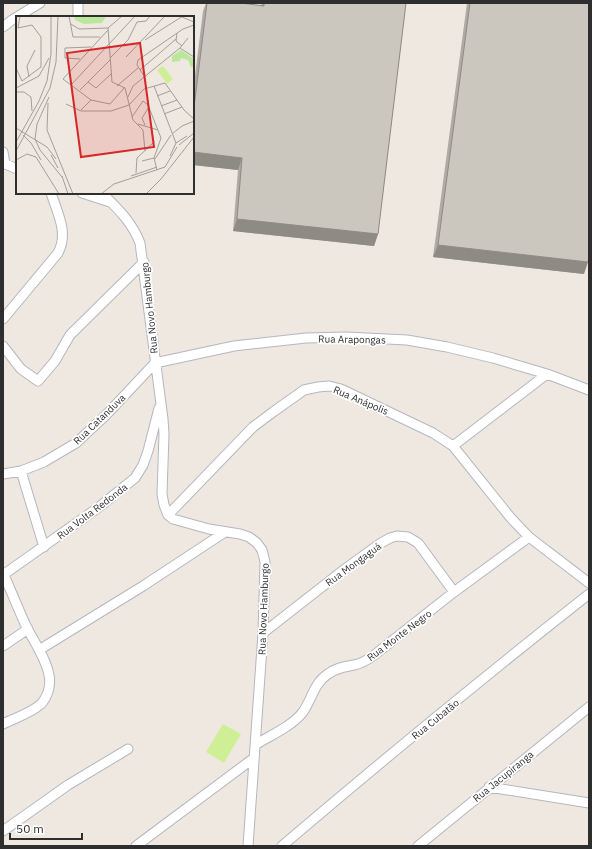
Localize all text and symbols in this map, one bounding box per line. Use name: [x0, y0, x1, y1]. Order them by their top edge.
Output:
inset map: [16, 16, 194, 194]
street label: Rua Novo Hamburgo: [138, 261, 161, 354]
street label: Rua Arapongas: [318, 332, 386, 347]
street label: Rua Anápolis: [331, 383, 390, 418]
street label: Rua Catanduva: [71, 391, 129, 447]
street label: Rua Volta Redonda: [54, 480, 131, 542]
street label: Rua Mongaguá: [323, 539, 384, 589]
street label: Rua Novo Hamburgo: [255, 562, 272, 655]
street label: Rua Monte Negro: [364, 607, 435, 664]
street label: Rua Cubatão: [409, 696, 462, 742]
street label: Rua Jacupiranga: [470, 747, 537, 805]
scale bar: [10, 815, 82, 841]
text: 50 m: [16, 821, 44, 836]

